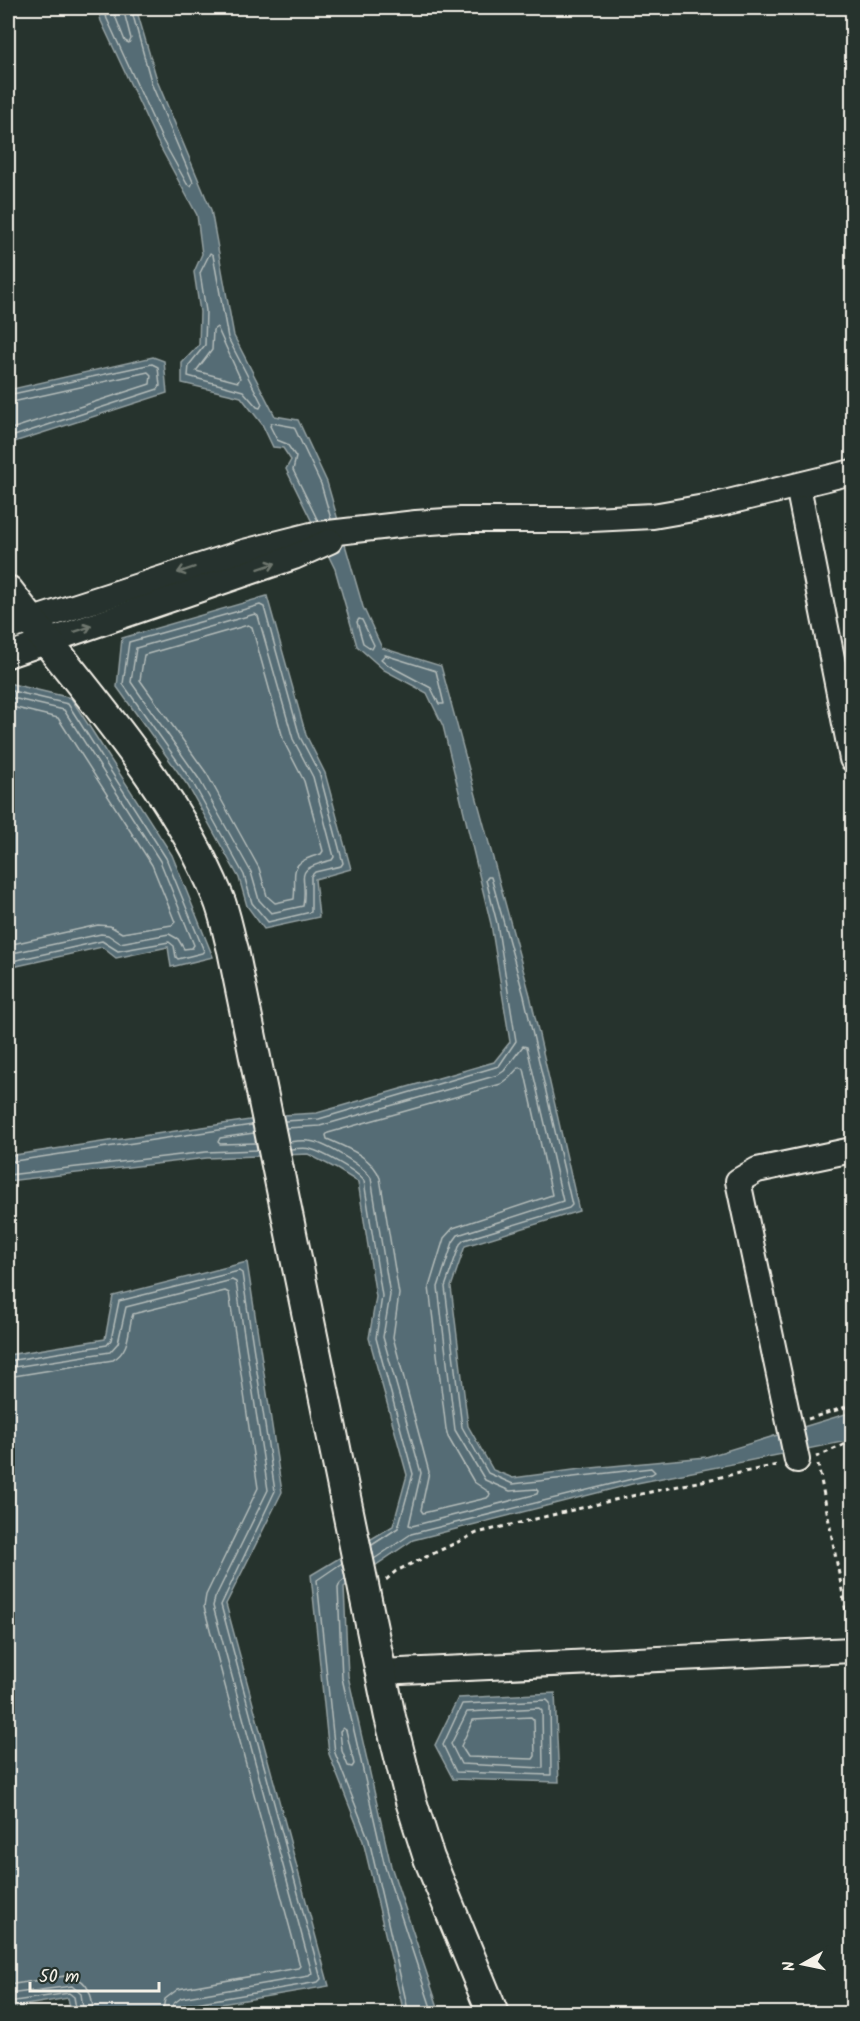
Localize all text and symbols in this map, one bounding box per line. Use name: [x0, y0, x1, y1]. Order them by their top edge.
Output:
one-way arrow: [257, 560, 276, 571]
one-way arrow: [177, 566, 196, 577]
one-way arrow: [73, 623, 91, 634]
north arrow: [773, 1934, 833, 1994]
scale bar: [30, 1955, 159, 1993]
text: N: [777, 1959, 803, 1973]
text: 50 m: [39, 1963, 79, 1992]

